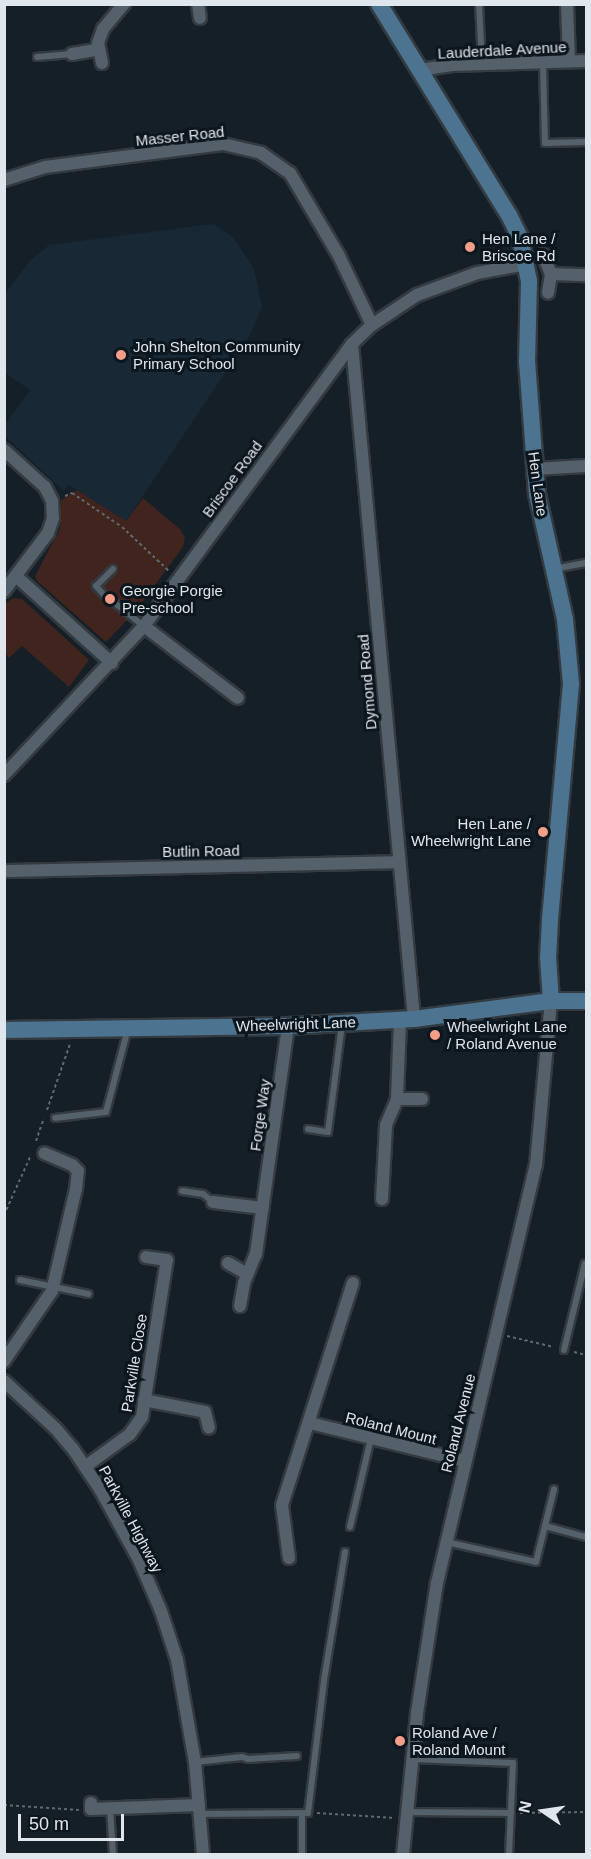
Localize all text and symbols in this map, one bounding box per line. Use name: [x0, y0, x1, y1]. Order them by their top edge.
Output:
street label: Lauderdale Avenue: [437, 38, 567, 62]
street label: Masser Road: [135, 122, 225, 150]
place label: Hen Lane / Briscoe Rd: [482, 229, 555, 264]
marker: Hen Lane / Briscoe Rd: [463, 240, 477, 254]
place label: John Shelton Community Primary School: [133, 337, 301, 372]
marker: John Shelton Community Primary School: [114, 348, 128, 362]
street label: Briscoe Road: [198, 437, 266, 521]
street label: Hen Lane: [525, 451, 551, 517]
place label: Georgie Porgie Pre-school: [122, 581, 223, 616]
marker: Georgie Porgie Pre-school: [103, 592, 117, 606]
street label: Dymond Road: [354, 633, 380, 731]
place label: Hen Lane / Wheelwright Lane: [411, 814, 531, 849]
marker: Hen Lane / Wheelwright Lane: [536, 825, 550, 839]
street label: Butlin Road: [162, 841, 240, 861]
street label: Wheelwright Lane: [236, 1013, 356, 1035]
place label: Wheelwright Lane / Roland Avenue: [447, 1017, 567, 1052]
marker: Wheelwright Lane / Roland Avenue: [428, 1028, 442, 1042]
street label: Forge Way: [246, 1078, 274, 1152]
street label: Parkville Close: [117, 1313, 151, 1413]
street label: Roland Avenue: [437, 1371, 479, 1475]
street label: Roland Mount: [344, 1408, 438, 1448]
street label: Parkville Highway: [95, 1463, 167, 1575]
place label: Roland Ave / Roland Mount: [412, 1723, 505, 1758]
marker: Roland Ave / Roland Mount: [393, 1734, 407, 1748]
north arrow: [513, 1781, 573, 1841]
text: N: [515, 1799, 535, 1814]
scale bar: [21, 1802, 128, 1840]
text: 50 m: [29, 1814, 69, 1834]

